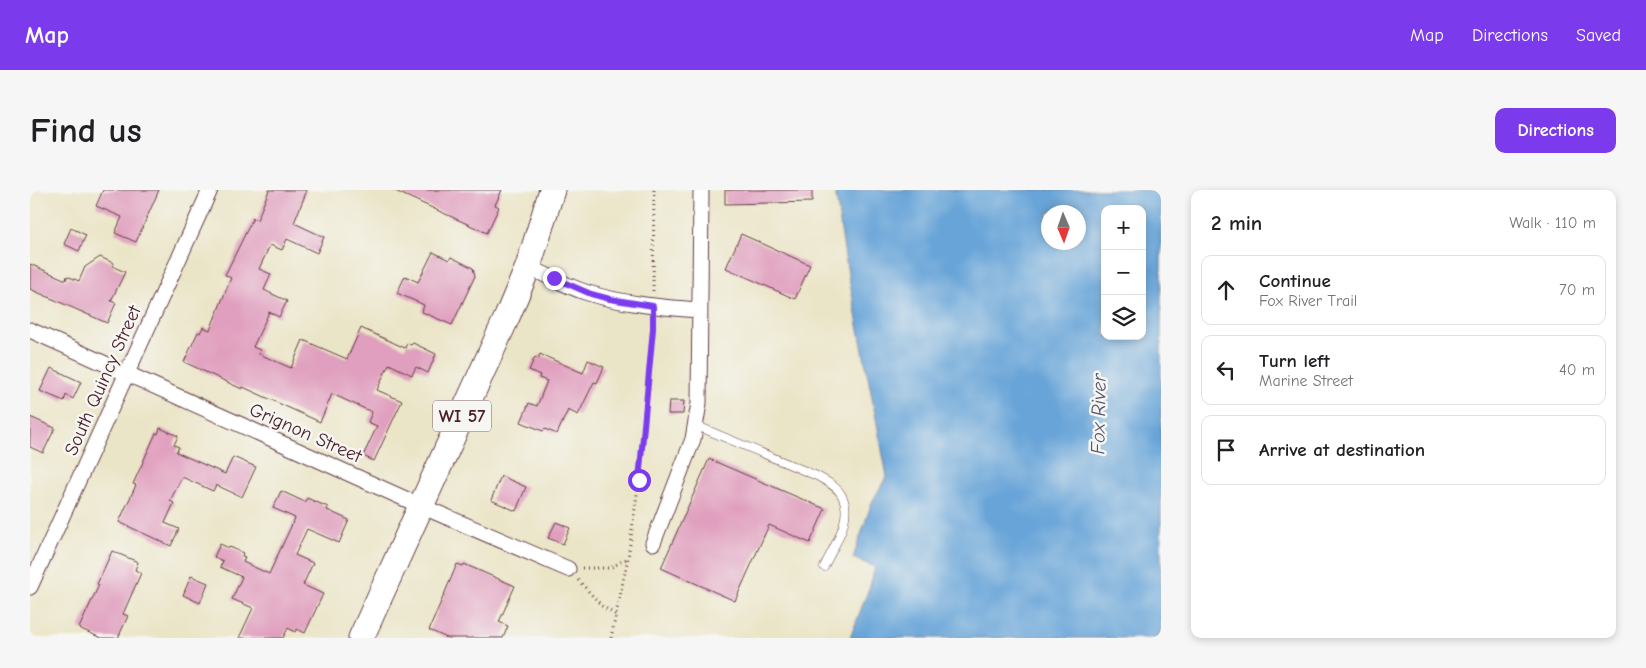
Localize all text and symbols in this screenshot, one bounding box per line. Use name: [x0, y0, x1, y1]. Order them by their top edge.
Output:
text: Map: [25, 21, 69, 49]
text: Map: [1410, 25, 1444, 46]
text: Directions: [1472, 25, 1548, 46]
text: Saved: [1576, 25, 1621, 46]
button: Directions: [1495, 108, 1616, 153]
text: Find us: [30, 110, 142, 151]
north arrow: [1041, 205, 1086, 250]
map controls: [1101, 205, 1146, 340]
button: +: [1101, 205, 1146, 250]
text: 2 min: [1211, 211, 1262, 235]
text: Walk · 110 m: [1509, 214, 1596, 232]
button: −: [1101, 250, 1146, 295]
route end: [543, 267, 566, 290]
text: Continue: [1259, 270, 1331, 292]
icon: ahead: [1212, 276, 1240, 304]
text: 70 m: [1559, 281, 1595, 299]
text: Fox River Trail: [1259, 292, 1357, 310]
button: layers: [1101, 295, 1146, 340]
street label: South Quincy Street: [60, 302, 146, 459]
text: Turn left: [1259, 350, 1330, 372]
icon: left: [1212, 356, 1240, 384]
text: 40 m: [1559, 361, 1595, 379]
water label: Fox River: [1086, 372, 1111, 455]
text: Marine Street: [1259, 372, 1353, 390]
street label: Grignon Street: [246, 398, 366, 468]
road number: WI 57: [433, 400, 491, 432]
icon: arrive: [1212, 436, 1240, 464]
text: Arrive at destination: [1259, 439, 1425, 461]
route start: [628, 469, 651, 492]

